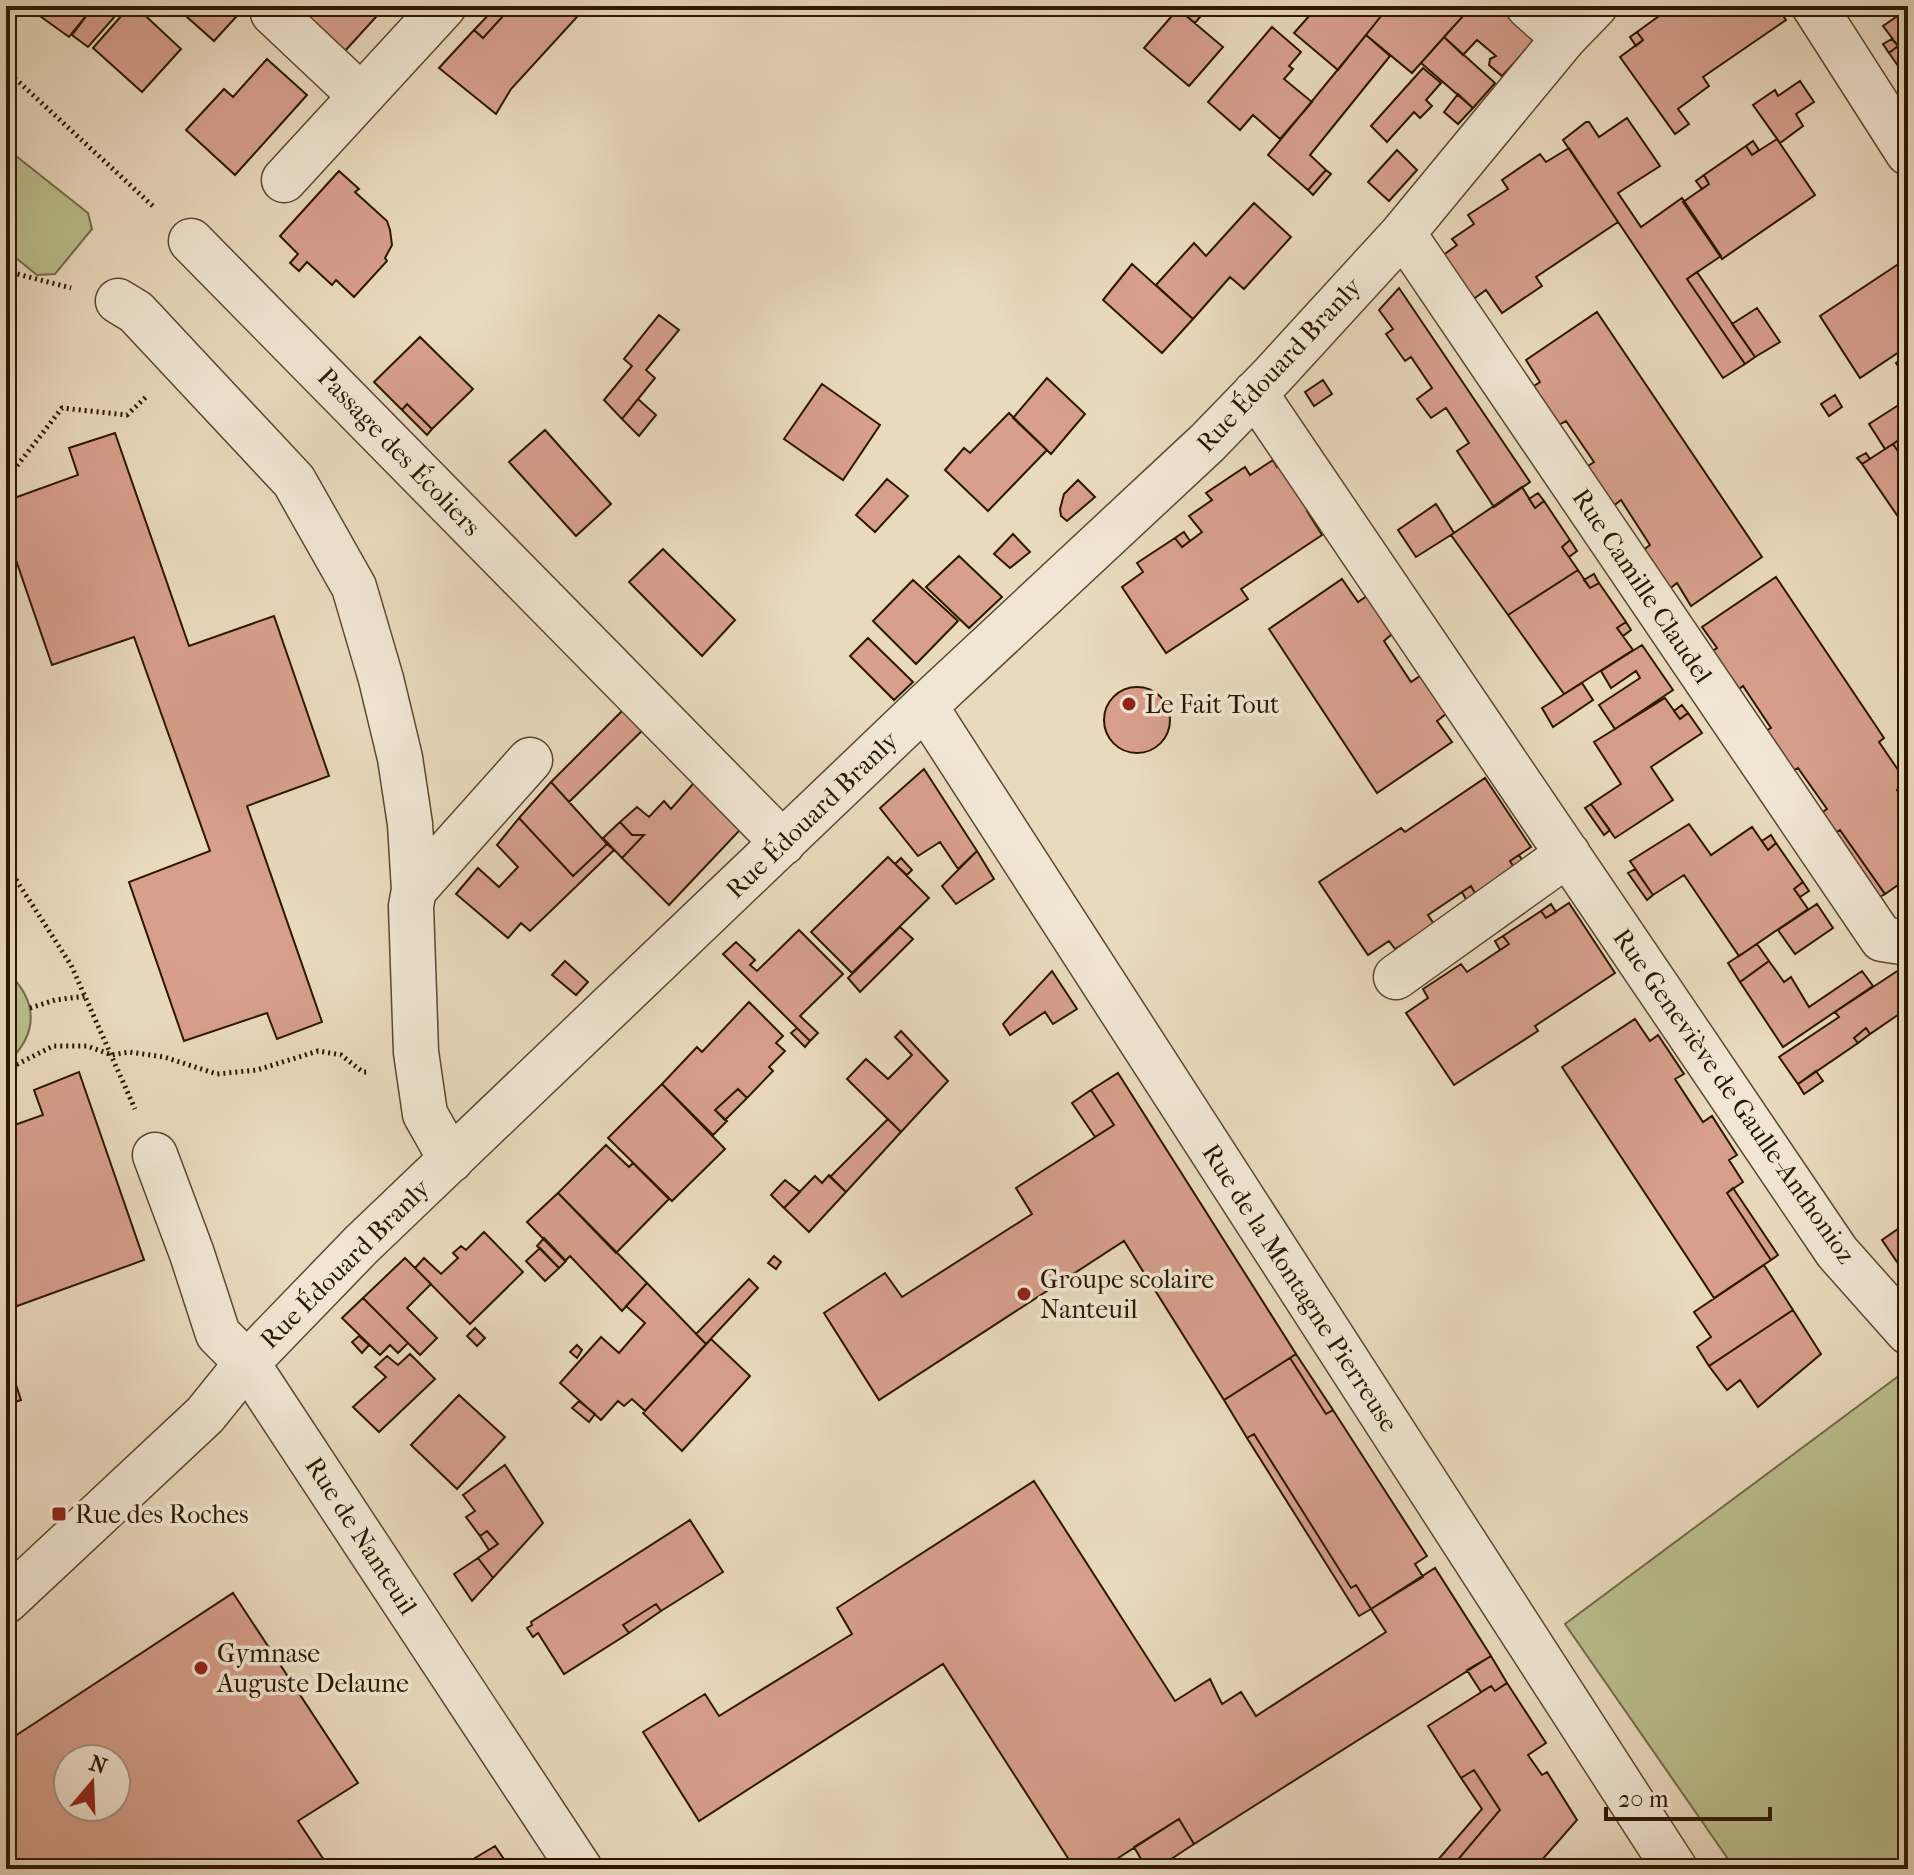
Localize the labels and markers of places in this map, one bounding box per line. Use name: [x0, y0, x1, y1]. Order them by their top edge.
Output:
place label: Le Fait Tout: [1145, 689, 1280, 720]
marker: Le Fait Tout: [1120, 695, 1138, 713]
place label: Groupe scolaire Nanteuil: [1040, 1264, 1214, 1325]
marker: Groupe scolaire Nanteuil: [1015, 1285, 1033, 1303]
place label: Rue des Roches: [75, 1499, 249, 1530]
marker: Rue des Roches: [50, 1505, 68, 1523]
place label: Gymnase Auguste Delaune: [216, 1638, 409, 1699]
marker: Gymnase Auguste Delaune: [192, 1659, 210, 1677]

